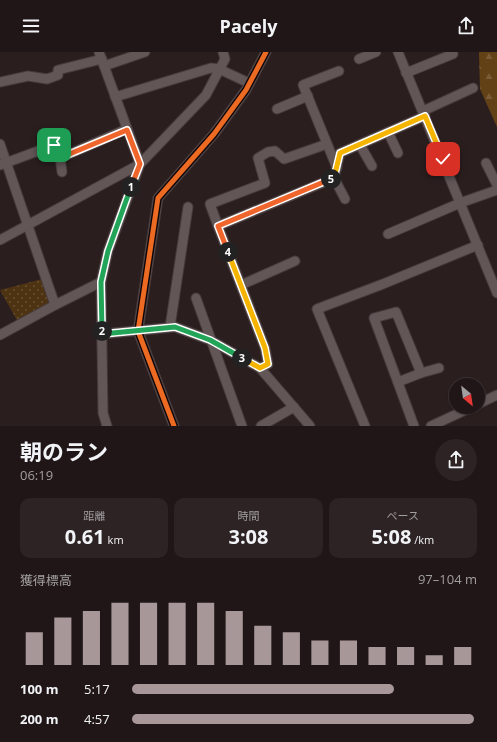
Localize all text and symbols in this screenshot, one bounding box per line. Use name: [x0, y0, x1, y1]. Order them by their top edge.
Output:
text: Pacely: [220, 14, 277, 38]
icon: menu: [20, 15, 42, 37]
icon: share: [455, 15, 477, 37]
pin: [37, 128, 71, 162]
icon: arrive: [43, 134, 65, 156]
pin: [426, 142, 460, 176]
icon: check: [432, 148, 454, 170]
pin: 5: [321, 169, 341, 189]
text: 5: [328, 171, 334, 186]
pin: 1: [121, 177, 141, 197]
text: 1: [128, 179, 134, 194]
pin: 4: [218, 242, 238, 262]
text: 4: [225, 244, 231, 259]
pin: 2: [92, 321, 112, 341]
text: 2: [99, 323, 105, 338]
pin: 3: [232, 348, 252, 368]
text: 3: [239, 350, 245, 365]
north arrow: [449, 378, 485, 414]
map controls: [449, 378, 485, 414]
text: 朝のラン: [20, 436, 108, 466]
button: share: [435, 439, 477, 481]
text: 06:19: [20, 466, 53, 484]
text: 距離: [83, 508, 105, 523]
text: 時間: [237, 508, 259, 523]
text: ペース: [387, 508, 419, 523]
text: 0.61: [65, 523, 105, 550]
text: 3:08: [228, 523, 269, 550]
text: 5:08: [371, 523, 411, 550]
text: km: [105, 532, 124, 547]
text: /km: [411, 532, 434, 547]
text: 97–104 m: [418, 570, 477, 588]
text: 獲得標高: [20, 571, 72, 589]
text: 100 m: [20, 680, 58, 698]
text: 5:17: [84, 680, 110, 698]
text: 200 m: [20, 710, 58, 728]
text: 4:57: [84, 710, 110, 728]

